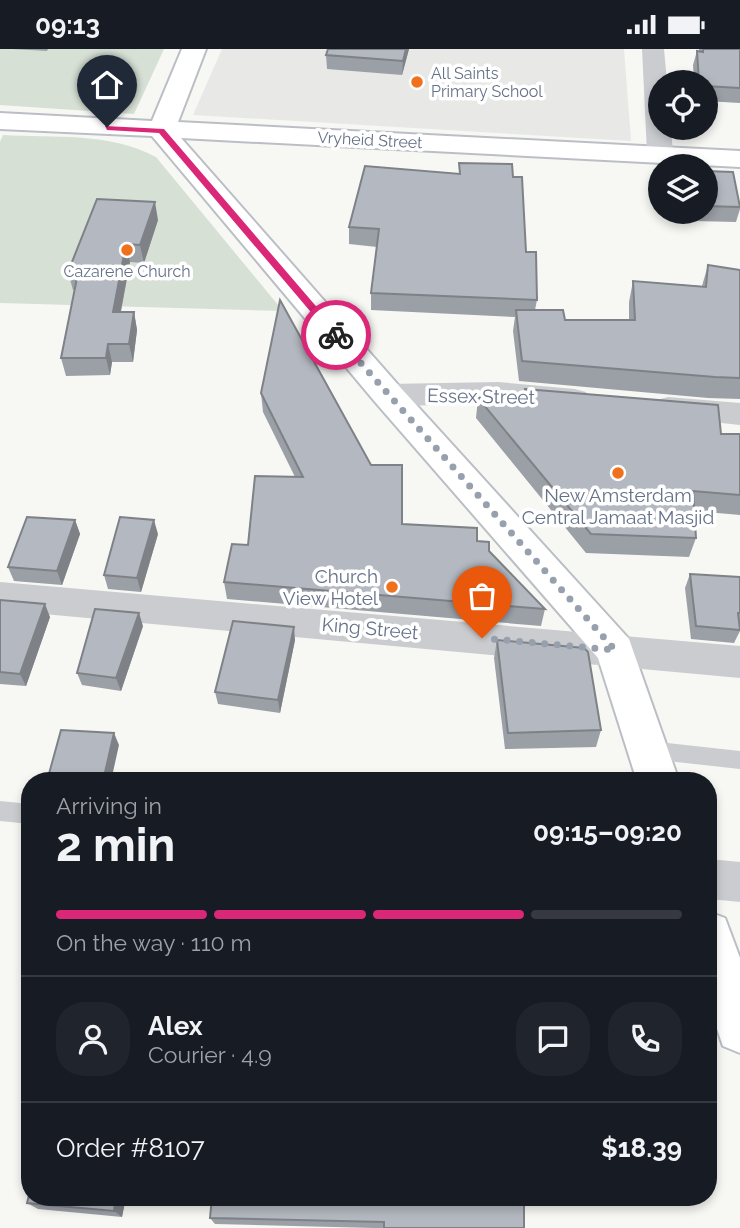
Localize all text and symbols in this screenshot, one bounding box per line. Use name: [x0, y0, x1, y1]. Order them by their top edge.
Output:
text: 09:13: [35, 10, 100, 40]
pin: [77, 55, 137, 127]
place label: All Saints Primary School: [431, 64, 543, 101]
icon: home: [88, 66, 126, 104]
map controls: [648, 70, 718, 224]
button: locate: [648, 70, 718, 140]
marker: All Saints Primary School: [409, 74, 425, 90]
street label: Vryheid Street: [317, 128, 424, 152]
button: layers: [648, 154, 718, 224]
marker: Cazarene Church: [119, 242, 135, 258]
place label: Cazarene Church: [63, 262, 191, 281]
courier: [301, 300, 371, 370]
icon: bike: [317, 316, 355, 354]
street label: Essex Street: [427, 384, 536, 408]
marker: New Amsterdam Central Jamaat Masjid: [610, 465, 626, 481]
place label: New Amsterdam Central Jamaat Masjid: [522, 484, 714, 528]
place label: Church View Hotel: [283, 565, 379, 609]
pin: [452, 566, 512, 638]
icon: bag: [463, 577, 501, 615]
marker: Church View Hotel: [384, 579, 400, 595]
street label: King Street: [321, 613, 420, 643]
text: Arriving in: [56, 792, 162, 819]
text: 09:15–09:20: [533, 817, 682, 847]
text: 2 min: [56, 818, 175, 872]
text: On the way · 110 m: [56, 929, 252, 956]
button: person: [56, 1002, 130, 1076]
button: chat: [516, 1002, 590, 1076]
button: phone: [608, 1002, 682, 1076]
text: Alex: [148, 1011, 203, 1041]
text: Courier · 4.9: [148, 1041, 272, 1068]
text: Order #8107: [56, 1133, 205, 1163]
text: $18.39: [601, 1133, 682, 1163]

